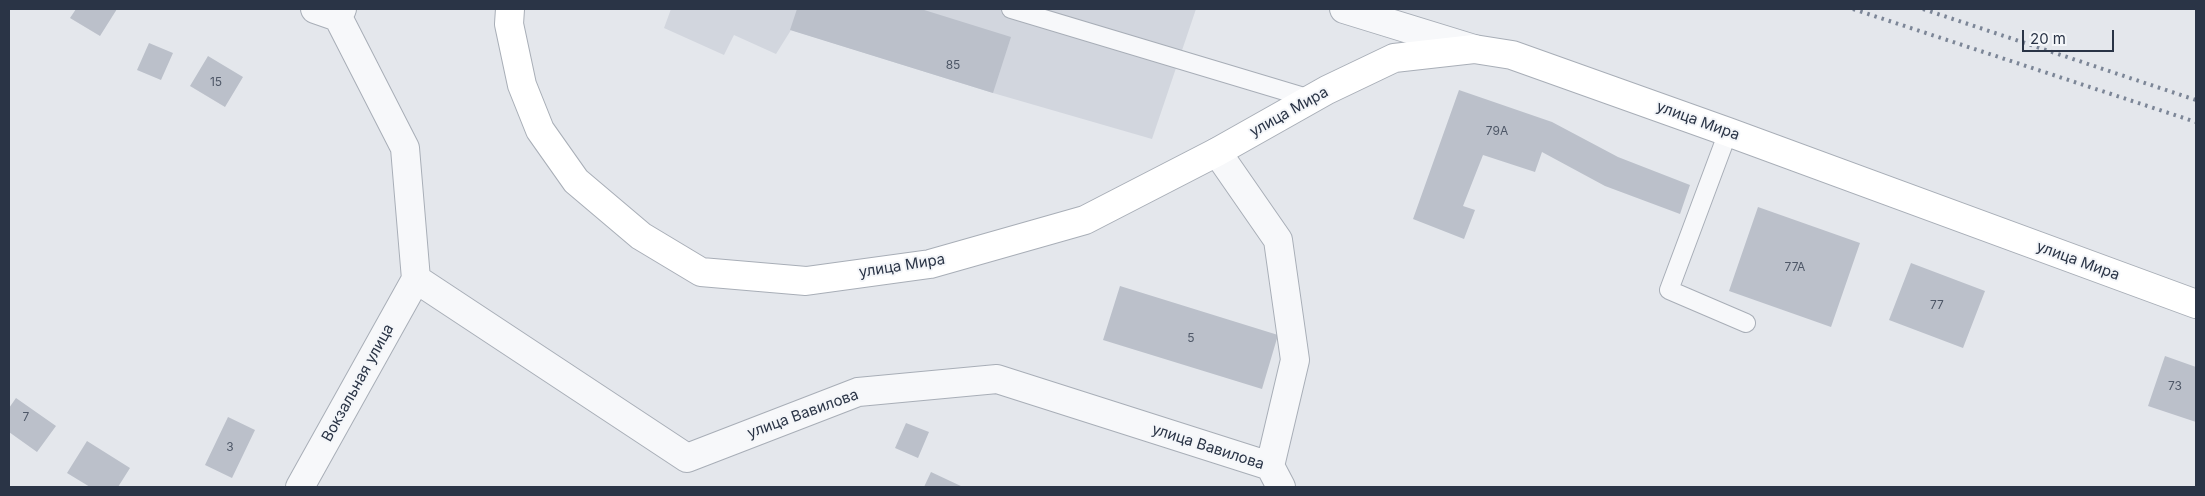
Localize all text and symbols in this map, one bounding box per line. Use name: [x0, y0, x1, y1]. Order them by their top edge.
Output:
scale bar: [2025, 20, 2118, 52]
text: 20 m: [2030, 29, 2066, 48]
house number: 85: [946, 58, 960, 72]
house number: 15: [210, 75, 222, 89]
street label: улица Мира: [1247, 83, 1331, 141]
street label: улица Мира: [1654, 98, 1742, 144]
house number: 79А: [1486, 124, 1508, 138]
street label: улица Мира: [2034, 238, 2122, 284]
street label: улица Мира: [858, 250, 946, 282]
house number: 77А: [1785, 260, 1805, 274]
house number: 77: [1930, 298, 1944, 312]
street label: Вокзальная улица: [318, 321, 398, 445]
house number: 5: [1187, 331, 1195, 345]
house number: 73: [2168, 379, 2182, 393]
street label: улица Вавилова: [745, 386, 861, 442]
house number: 7: [23, 410, 29, 424]
street label: улица Вавилова: [1150, 420, 1266, 474]
house number: 3: [226, 440, 234, 454]

